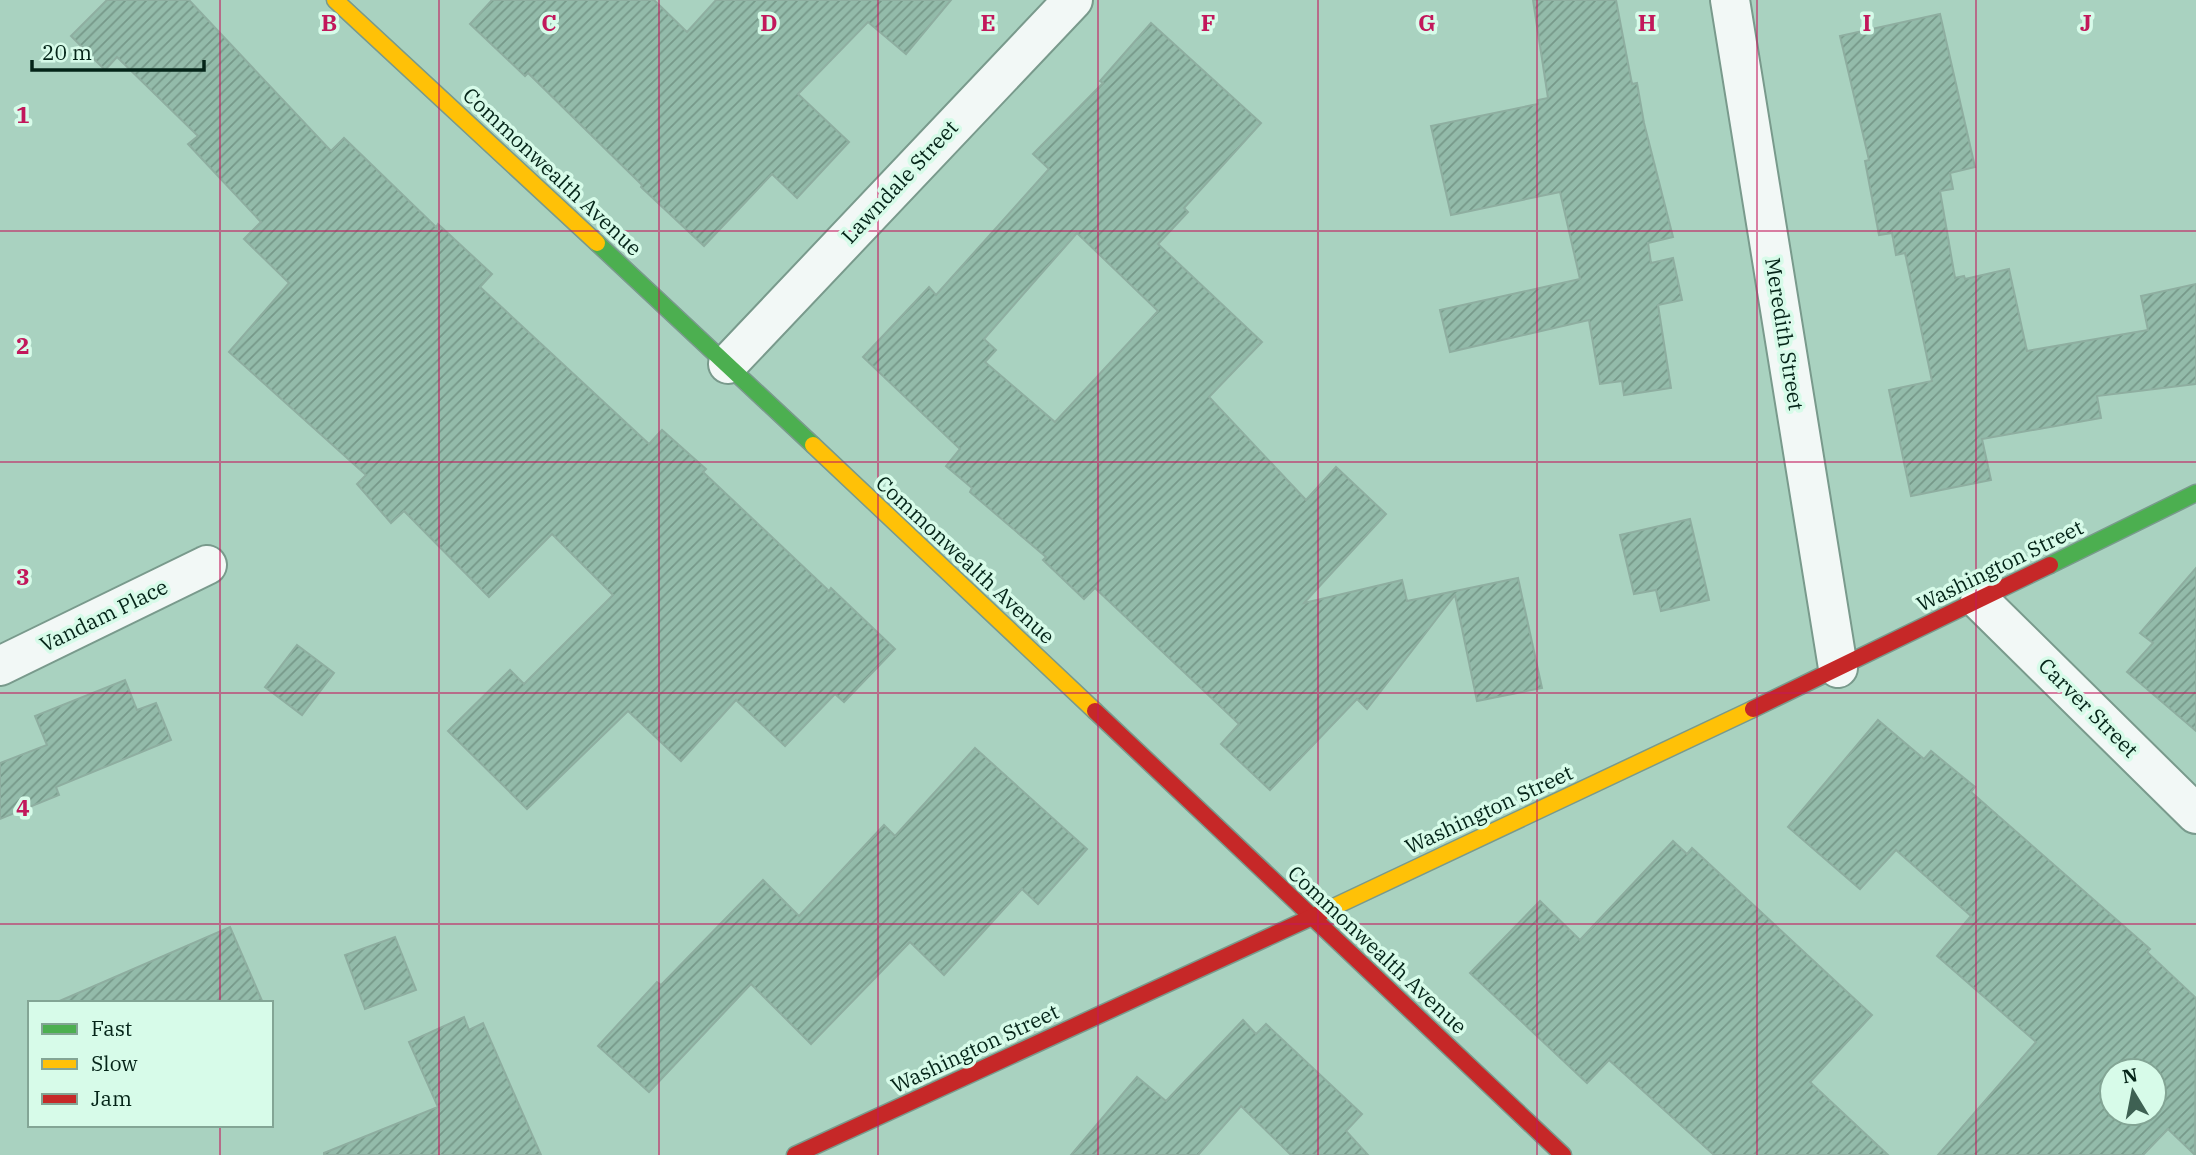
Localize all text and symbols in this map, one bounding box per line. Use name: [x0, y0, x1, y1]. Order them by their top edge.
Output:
text: B: [321, 7, 337, 37]
text: C: [541, 7, 557, 37]
text: D: [760, 7, 778, 37]
text: E: [980, 7, 996, 37]
text: F: [1201, 7, 1215, 37]
text: G: [1418, 7, 1436, 37]
text: H: [1638, 7, 1656, 37]
text: I: [1863, 7, 1871, 37]
text: J: [2080, 7, 2092, 37]
scale bar: [32, 28, 203, 72]
text: 20 m: [42, 38, 92, 66]
street label: Commonwealth Avenue: [457, 81, 648, 262]
text: 1: [16, 99, 30, 129]
street label: Lawndale Street: [835, 114, 964, 249]
street label: Meredith Street: [1759, 256, 1811, 412]
text: 2: [16, 330, 30, 360]
street label: Commonwealth Avenue: [870, 469, 1061, 650]
street label: Washington Street: [1912, 513, 2087, 618]
text: 3: [16, 561, 30, 591]
street label: Vandam Place: [35, 572, 172, 658]
street label: Carver Street: [2033, 651, 2145, 763]
street label: Washington Street: [1400, 758, 1577, 860]
text: 4: [16, 792, 30, 822]
street label: Commonwealth Avenue: [1282, 859, 1473, 1040]
street label: Washington Street: [886, 997, 1063, 1099]
legend: [28, 1001, 273, 1127]
text: Fast: [91, 1014, 132, 1042]
text: Slow: [91, 1049, 138, 1077]
north arrow: [2098, 1057, 2168, 1127]
text: N: [2121, 1062, 2140, 1088]
text: Jam: [91, 1084, 132, 1112]

